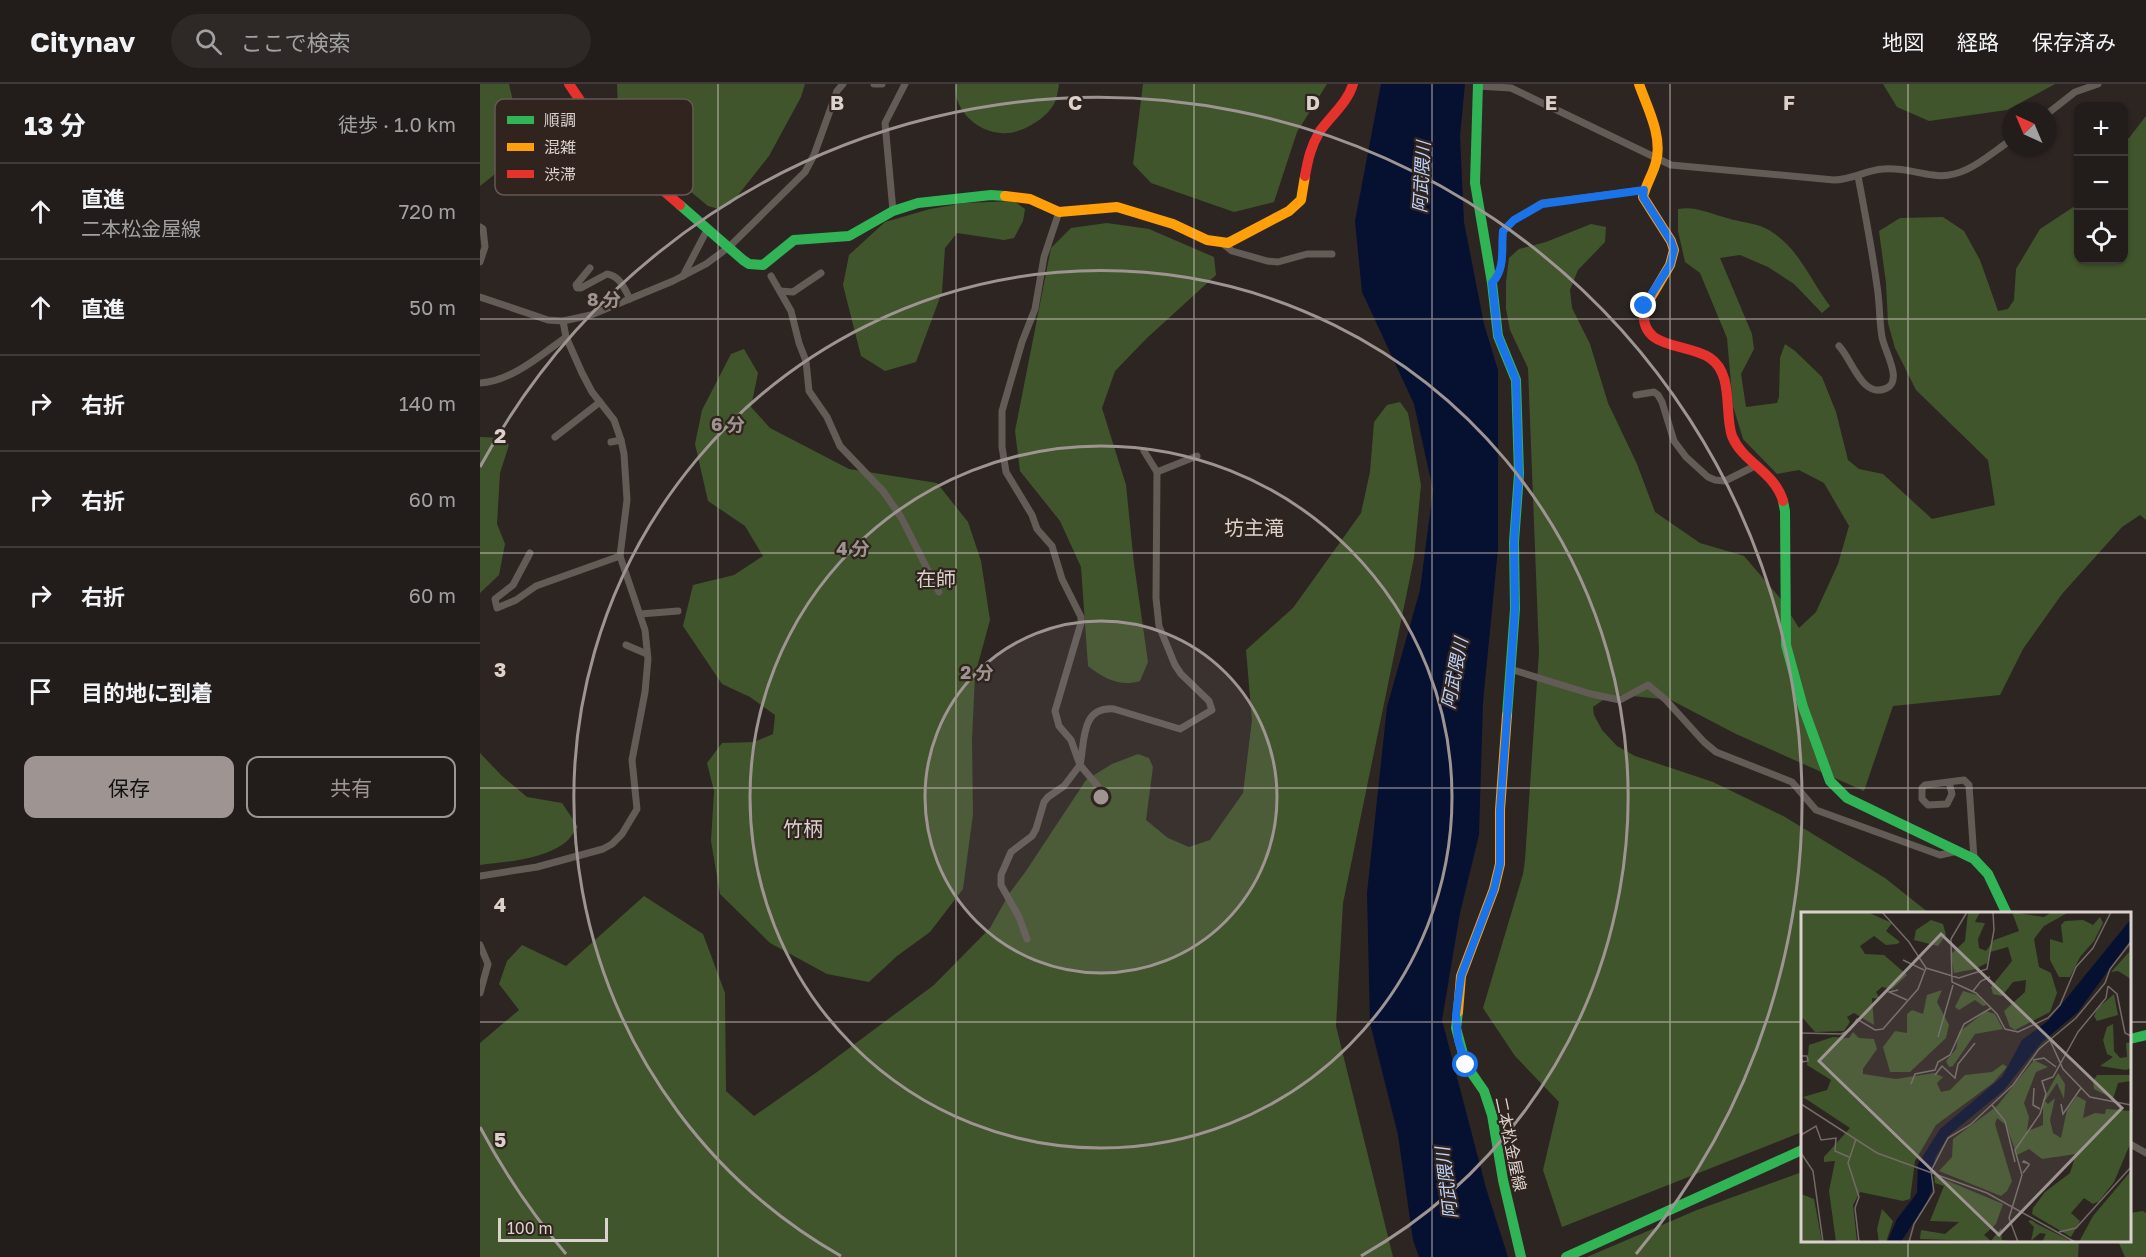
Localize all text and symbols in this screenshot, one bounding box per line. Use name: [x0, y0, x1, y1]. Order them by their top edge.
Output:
search box: [171, 14, 591, 68]
text: Citynav: [30, 25, 135, 58]
icon: search: [192, 25, 225, 58]
text: ここで検索: [240, 29, 350, 56]
text: 地図: [1882, 29, 1924, 55]
text: 経路: [1957, 29, 1999, 55]
text: 保存済み: [2032, 29, 2116, 55]
text: B: [830, 90, 844, 114]
text: C: [1068, 90, 1082, 114]
text: D: [1306, 90, 1320, 114]
text: E: [1545, 90, 1557, 114]
text: F: [1783, 90, 1795, 114]
legend: [495, 99, 693, 195]
north arrow: [2002, 102, 2056, 156]
map controls: [2074, 102, 2128, 264]
button: +: [2074, 102, 2128, 156]
text: 13 分: [24, 110, 86, 141]
text: 順調: [544, 110, 576, 130]
text: 徒歩 · 1.0 km: [338, 112, 456, 136]
text: 混雑: [544, 137, 576, 157]
water label: 阿武隈川: [1408, 138, 1434, 214]
button: −: [2074, 156, 2128, 210]
text: 渋滞: [544, 164, 576, 184]
text: 直進: [81, 185, 125, 212]
icon: ahead: [24, 195, 57, 228]
text: 720 m: [399, 199, 456, 223]
button: locate: [2074, 210, 2128, 264]
text: 二本松金屋線: [81, 216, 201, 240]
text: 8 分: [587, 288, 621, 310]
icon: ahead: [24, 291, 57, 324]
route end: [1630, 292, 1656, 318]
text: 直進: [81, 295, 125, 322]
text: 50 m: [409, 295, 456, 319]
icon: right: [24, 387, 57, 420]
text: 右折: [81, 391, 125, 418]
text: 140 m: [399, 391, 456, 415]
text: 6 分: [711, 413, 745, 435]
text: 2: [494, 423, 506, 447]
icon: right: [24, 483, 57, 516]
text: 右折: [81, 487, 125, 514]
text: 60 m: [409, 487, 456, 511]
district label: 坊主滝: [1224, 515, 1284, 539]
text: 4 分: [836, 537, 870, 559]
district label: 在師: [916, 566, 956, 590]
icon: right: [24, 579, 57, 612]
text: 右折: [81, 583, 125, 610]
text: 60 m: [409, 583, 456, 607]
water label: 阿武隈川: [1436, 634, 1472, 710]
text: 3: [494, 657, 506, 681]
text: 2 分: [960, 661, 994, 683]
icon: arrive: [24, 675, 57, 708]
text: 目的地に到着: [81, 679, 213, 706]
button: 保存: [24, 756, 234, 818]
button: 共有: [246, 756, 456, 818]
centre of rings: [1091, 787, 1111, 807]
district label: 竹柄: [783, 816, 823, 840]
text: 4: [494, 892, 506, 916]
inset map: [1801, 912, 2131, 1242]
route start: [1452, 1051, 1478, 1077]
street label: 二本松金屋線: [1491, 1095, 1531, 1193]
text: 5: [494, 1127, 506, 1151]
water label: 阿武隈川: [1430, 1144, 1461, 1220]
scale bar: [498, 1215, 608, 1242]
text: 100 m: [507, 1218, 553, 1238]

